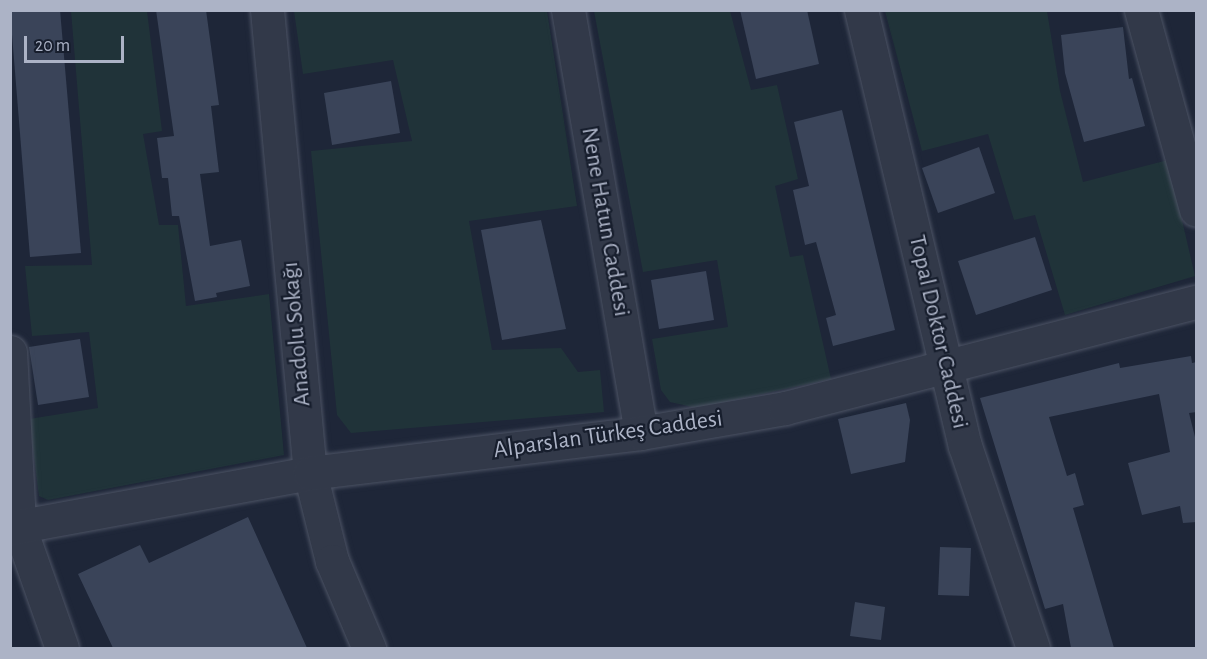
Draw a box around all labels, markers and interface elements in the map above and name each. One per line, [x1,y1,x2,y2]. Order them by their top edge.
scale bar [27,24,128,62]
text: 20 m [35,37,70,55]
street label: Nene Hatun Caddesi [574,125,636,319]
street label: Topal Doktor Caddesi [902,232,974,432]
street label: Anadolu Sokağı [276,260,318,408]
street label: Alparslan Türkeş Caddesi [492,405,724,465]

